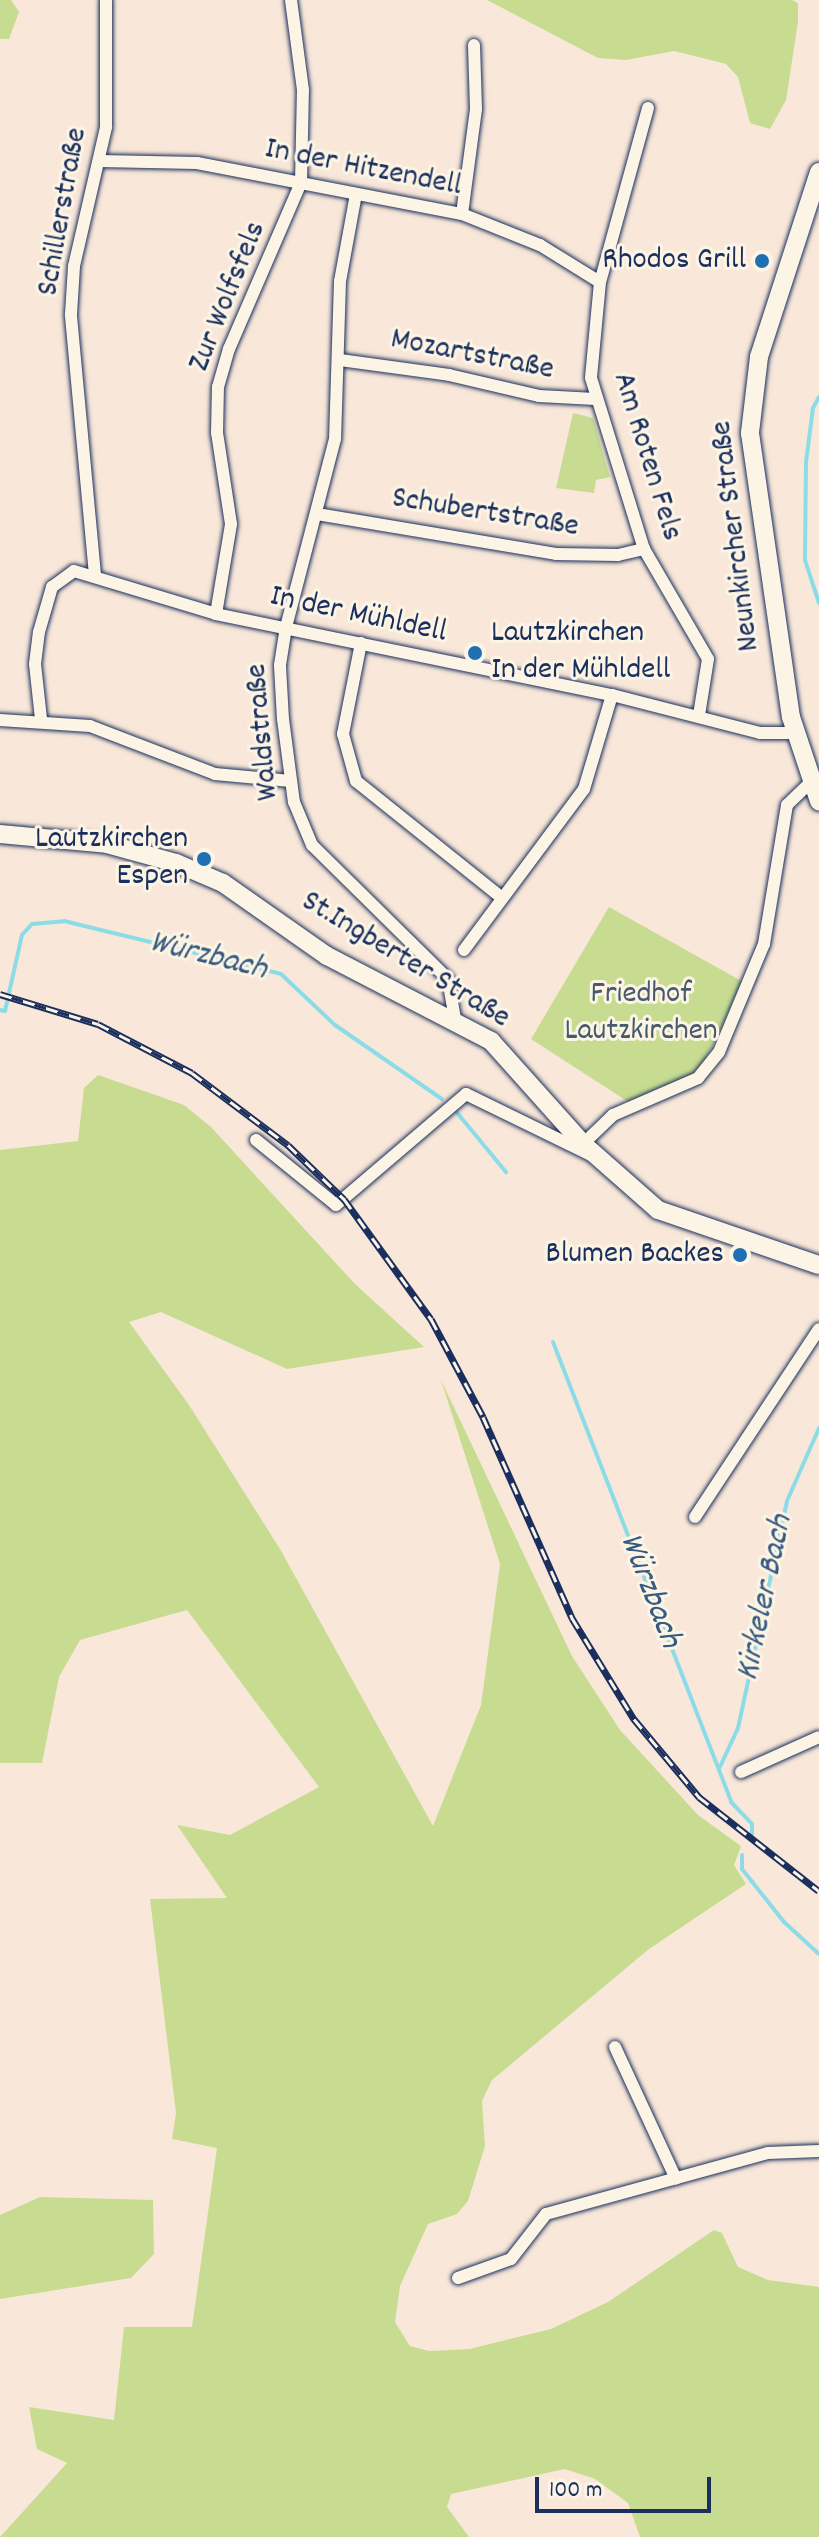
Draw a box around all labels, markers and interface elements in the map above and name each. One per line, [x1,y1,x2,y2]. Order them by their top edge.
street label: Schillerstraße [30,125,98,299]
street label: In der Hitzendell [261,131,465,207]
street label: Zur Wolfsfels [182,216,276,378]
place label: Rhodos Grill [602,242,746,280]
marker: Rhodos Grill [753,252,771,270]
street label: Mozartstraße [387,321,557,391]
street label: Am Roten Fels [602,368,690,546]
street label: Neunkircher Straße [704,418,770,654]
street label: Schubertstraße [389,480,581,548]
street label: In der Mühldell [266,579,450,653]
place label: Lautzkirchen In der Mühldell [491,616,670,691]
marker: Lautzkirchen In der Mühldell [466,644,484,662]
street label: Waldstraße [239,662,289,802]
place label: Lautzkirchen Espen [35,822,188,897]
marker: Lautzkirchen Espen [195,850,213,868]
street label: St.Ingberter Straße [294,884,516,1038]
water label: Würzbach [145,923,271,991]
park label: Friedhof Lautzkirchen [564,977,718,1052]
place label: Blumen Backes [546,1236,724,1274]
marker: Blumen Backes [731,1246,749,1264]
water label: Kirkeler Bach [729,1511,803,1685]
water label: Würzbach [609,1528,689,1654]
scale bar [539,2461,715,2511]
text: 100 m [549,2474,602,2508]

